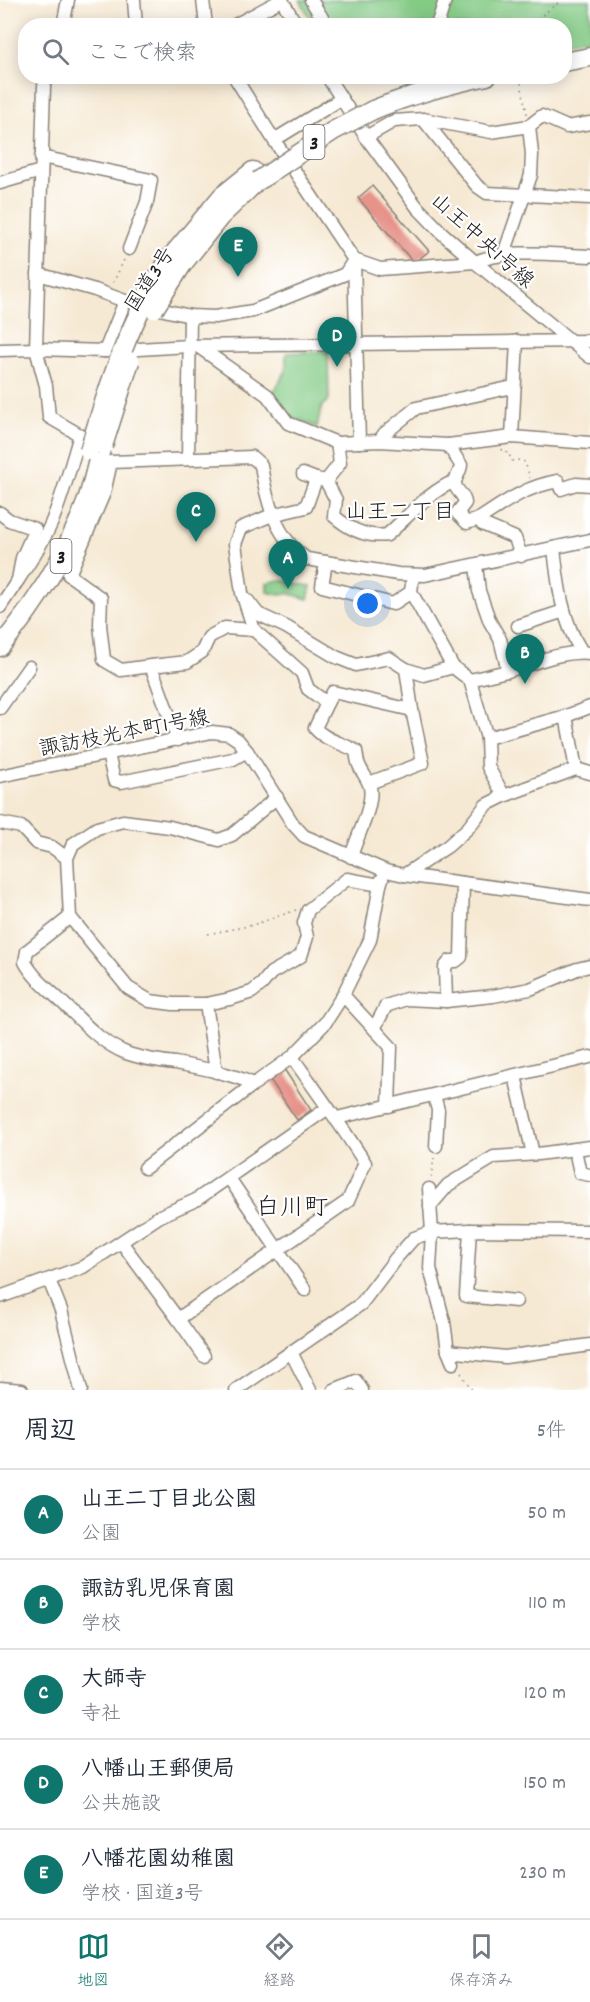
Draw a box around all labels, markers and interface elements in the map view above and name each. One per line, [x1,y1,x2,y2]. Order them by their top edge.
search box [18,18,572,84]
icon: search [39,35,72,68]
text: ここで検索 [87,39,197,70]
road number: 3 [304,125,324,159]
street label: 山王中央1号線 [422,187,540,297]
pin: E [218,228,258,277]
street label: 国道3号 [119,242,184,319]
pin: D [318,318,356,367]
pin: C [176,492,216,542]
district label: 山王二丁目 [345,498,455,529]
road number: 3 [50,539,72,573]
pin: A [268,540,308,589]
your location [353,589,382,618]
pin: B [506,634,544,684]
street label: 諏訪枝光本町1号線 [37,704,212,766]
district label: 白川町 [256,1192,328,1226]
text: 周辺 [24,1414,76,1451]
text: 5件 [537,1418,566,1446]
text: 山王二丁目北公園 [81,1485,257,1516]
text: A [38,1500,49,1528]
text: 50 m [528,1500,566,1528]
text: 公園 [81,1521,121,1549]
text: 諏訪乳児保育園 [81,1575,235,1606]
text: B [39,1590,48,1618]
text: 110 m [528,1590,566,1618]
text: 学校 [81,1611,121,1639]
text: 大師寺 [81,1665,147,1696]
text: C [39,1680,48,1708]
text: 120 m [524,1680,566,1708]
text: 寺社 [81,1701,121,1729]
text: 八幡山王郵便局 [81,1755,235,1786]
text: D [38,1770,49,1798]
text: 150 m [523,1770,566,1798]
text: 公共施設 [81,1791,161,1819]
text: 八幡花園幼稚園 [81,1845,235,1876]
text: E [39,1860,48,1888]
text: 230 m [519,1860,566,1888]
text: 学校 · 国道3号 [81,1881,204,1909]
tab: 地図 [77,1930,110,1993]
tab: 経路 [263,1930,296,1993]
tab: 保存済み [449,1930,513,1993]

